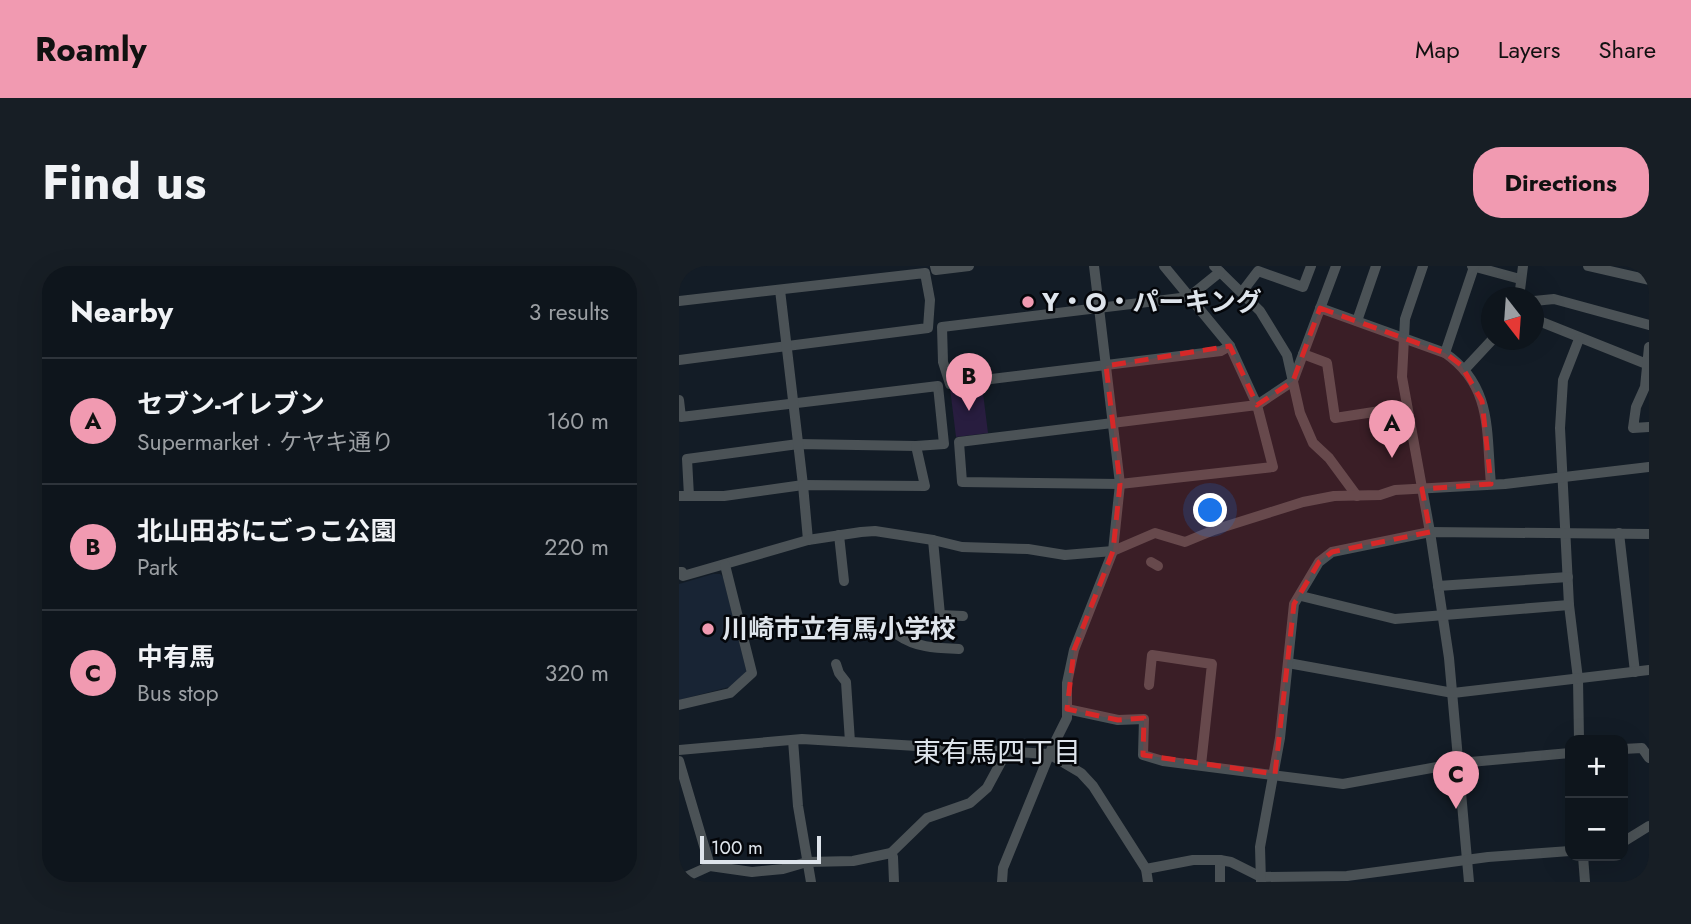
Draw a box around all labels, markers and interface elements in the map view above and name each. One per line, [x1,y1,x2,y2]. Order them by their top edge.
text: Roamly [35,26,147,73]
text: Map [1415,32,1460,67]
text: Layers [1498,32,1560,67]
text: Share [1598,32,1656,67]
text: Find us [42,147,206,217]
button: Directions [1473,147,1649,218]
place label: Y・O・パーキング [1041,283,1262,321]
north arrow [1481,287,1544,350]
text: Nearby [70,290,173,333]
marker: Y・O・パーキング [1020,294,1036,310]
text: 3 results [529,295,609,329]
pin: B [946,353,992,411]
text: セブン-イレブン [137,385,325,423]
pin: A [1369,400,1415,458]
text: A [85,404,101,438]
text: 160 m [547,404,609,438]
text: Supermarket · ケヤキ通り [137,425,394,459]
your location [1193,493,1227,527]
text: 北山田おにごっこ公園 [137,512,396,550]
text: B [85,530,101,564]
text: 220 m [544,530,609,564]
text: Park [137,550,178,584]
place label: 川崎市立有馬小学校 [722,610,956,648]
marker: 川崎市立有馬小学校 [700,621,716,637]
text: 中有馬 [137,638,215,676]
text: C [85,656,101,690]
text: 320 m [545,656,609,690]
text: Bus stop [137,676,219,710]
district label: 東有馬四丁目 [913,732,1081,773]
map controls [1565,735,1628,861]
button: + [1565,735,1628,798]
pin: C [1433,751,1479,809]
button: − [1565,798,1628,861]
scale bar [700,833,821,865]
text: 100 m [711,834,763,861]

